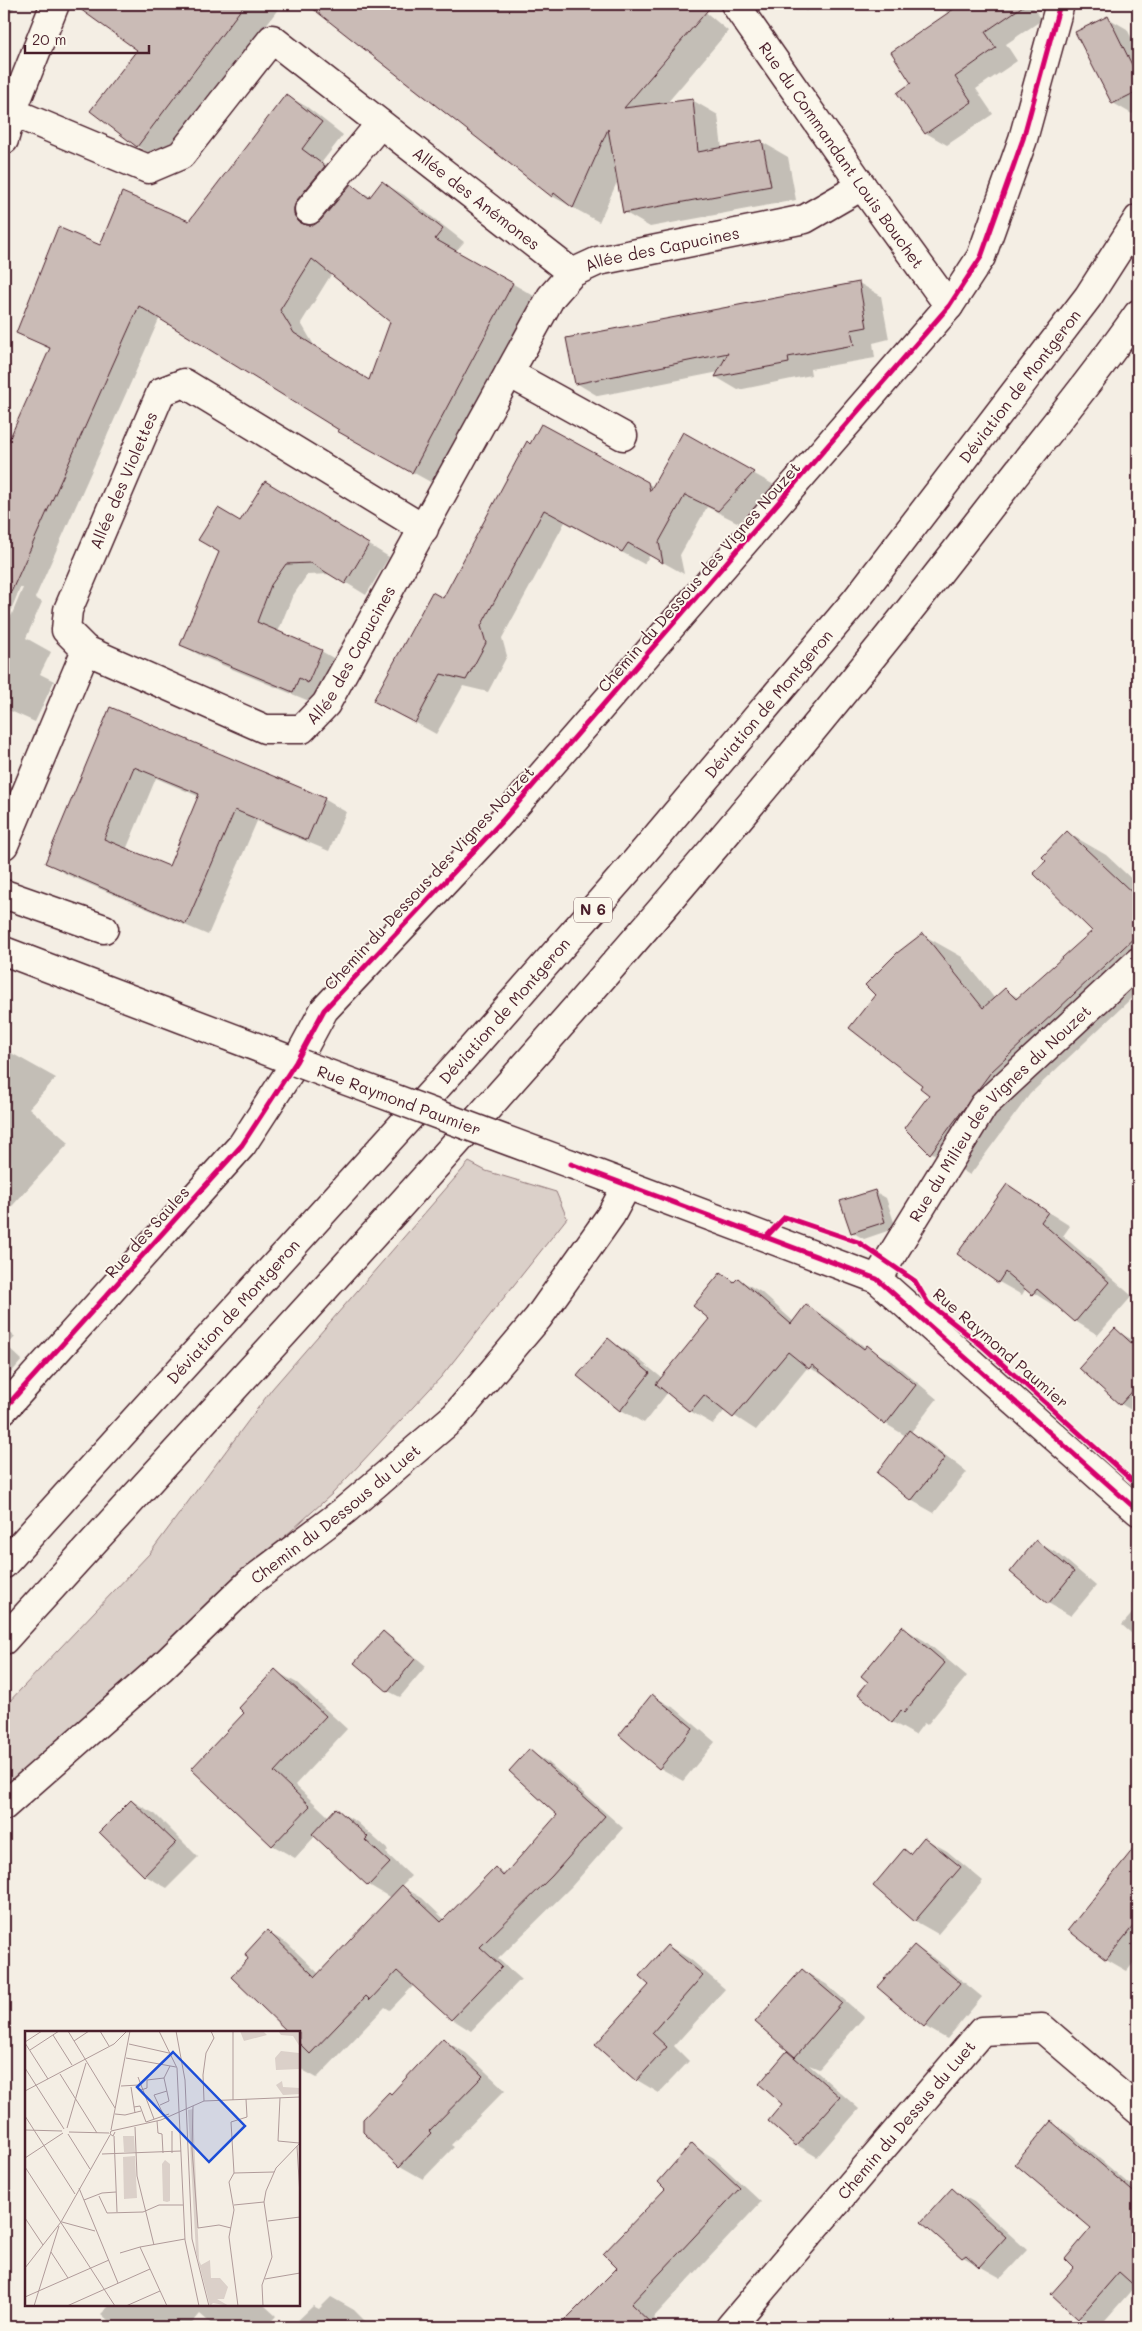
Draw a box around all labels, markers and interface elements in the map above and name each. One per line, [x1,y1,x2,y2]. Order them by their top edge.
scale bar [25,22,149,54]
text: 20 m [32,29,66,49]
street label: Rue du Commandant Louis Bouchet [755,38,929,272]
street label: Allée des Anémones [409,142,545,254]
street label: Allée des Capucines [581,222,741,276]
street label: Déviation de Montgeron [954,305,1085,467]
street label: Allée des Violettes [84,408,161,552]
street label: Chemin du Dessous des Vignes Nouzet [593,457,804,696]
street label: Allée des Capucines [301,582,399,728]
street label: Déviation de Montgeron [699,625,837,782]
street label: Chemin du Dessous des Vignes Nouzet [319,761,538,994]
road number: N 6 [574,898,612,922]
street label: Déviation de Montgeron [434,933,574,1088]
street label: Rue du Milieu des Vignes du Nouzet [904,1000,1095,1225]
street label: Rue Raymond Paumier [314,1060,484,1140]
street label: Rue des Saules [100,1181,193,1282]
street label: Déviation de Montgeron [162,1234,304,1388]
street label: Rue Raymond Paumier [929,1283,1074,1412]
street label: Chemin du Dessous du Luet [246,1439,424,1588]
inset map [25,2031,300,2306]
street label: Chemin du Dessus du Luet [832,2036,980,2203]

